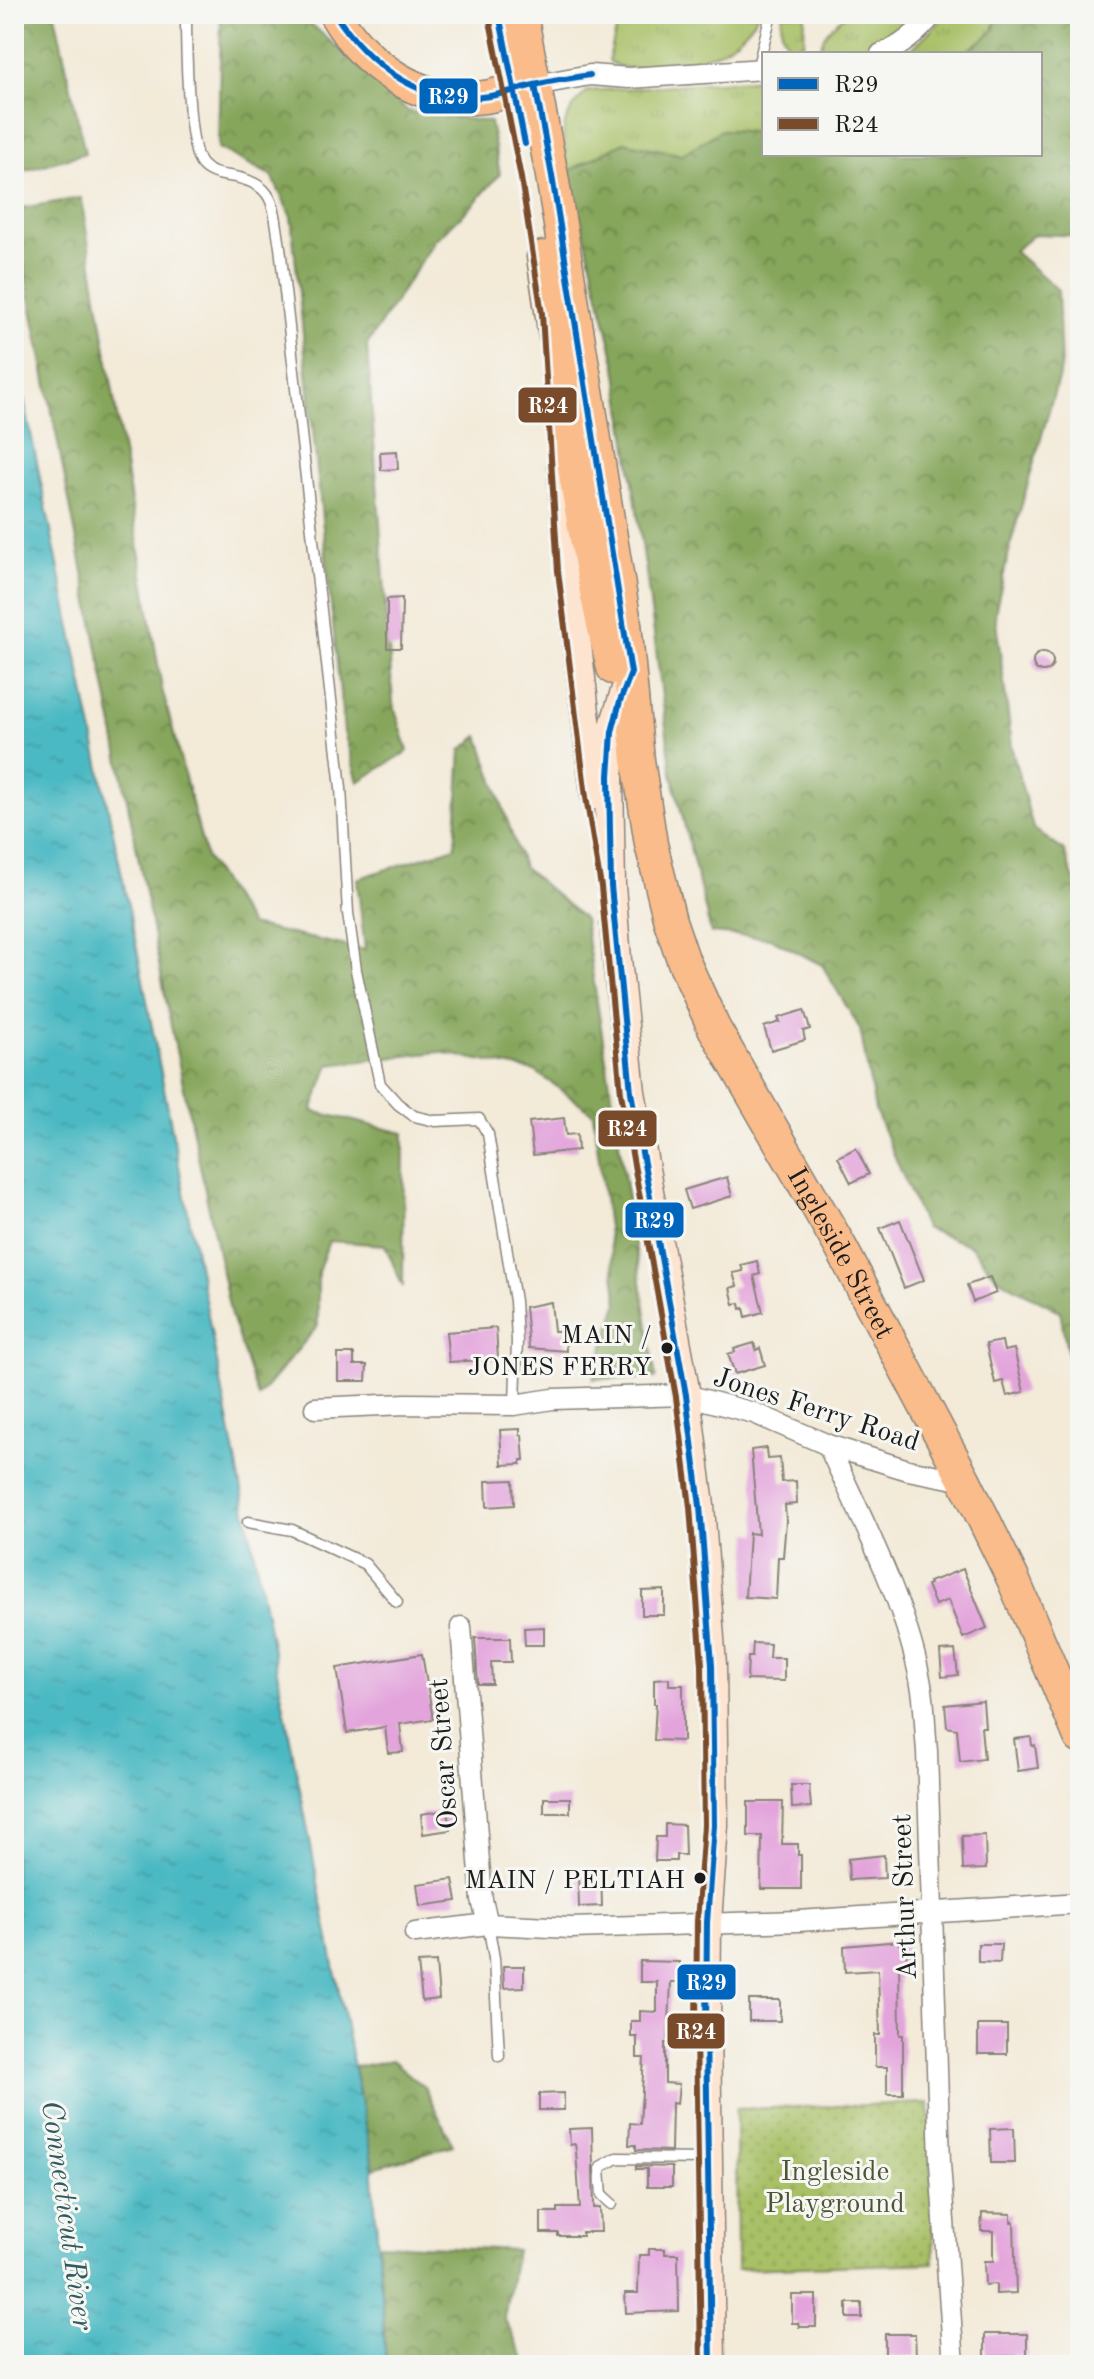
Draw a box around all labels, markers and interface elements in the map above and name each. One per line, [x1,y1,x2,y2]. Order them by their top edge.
legend [762,52,1042,156]
text: R29 [834,74,879,98]
line badge: R29 [418,77,479,115]
text: R29 [427,87,469,109]
text: R24 [834,114,879,138]
line badge: R24 [517,386,578,424]
text: R24 [527,396,569,418]
line badge: R24 [597,1109,658,1148]
text: R24 [606,1119,648,1141]
street label: Ingleside Street [781,1163,898,1344]
line badge: R29 [624,1201,685,1239]
text: R29 [633,1211,675,1233]
place label: MAIN / JONES FERRY [468,1323,652,1381]
marker: MAIN / JONES FERRY [659,1340,675,1356]
street label: Jones Ferry Road [710,1364,923,1457]
street label: Oscar Street [426,1677,464,1830]
street label: Arthur Street [889,1813,923,1981]
place label: MAIN / PELTIAH [465,1868,685,1894]
marker: MAIN / PELTIAH [692,1870,708,1886]
line badge: R29 [676,1963,737,2001]
text: R29 [685,1973,727,1995]
line badge: R24 [666,2012,726,2050]
text: R24 [675,2022,717,2044]
water label: Connecticut River [35,2098,97,2333]
park label: Ingleside Playground [765,2159,905,2219]

